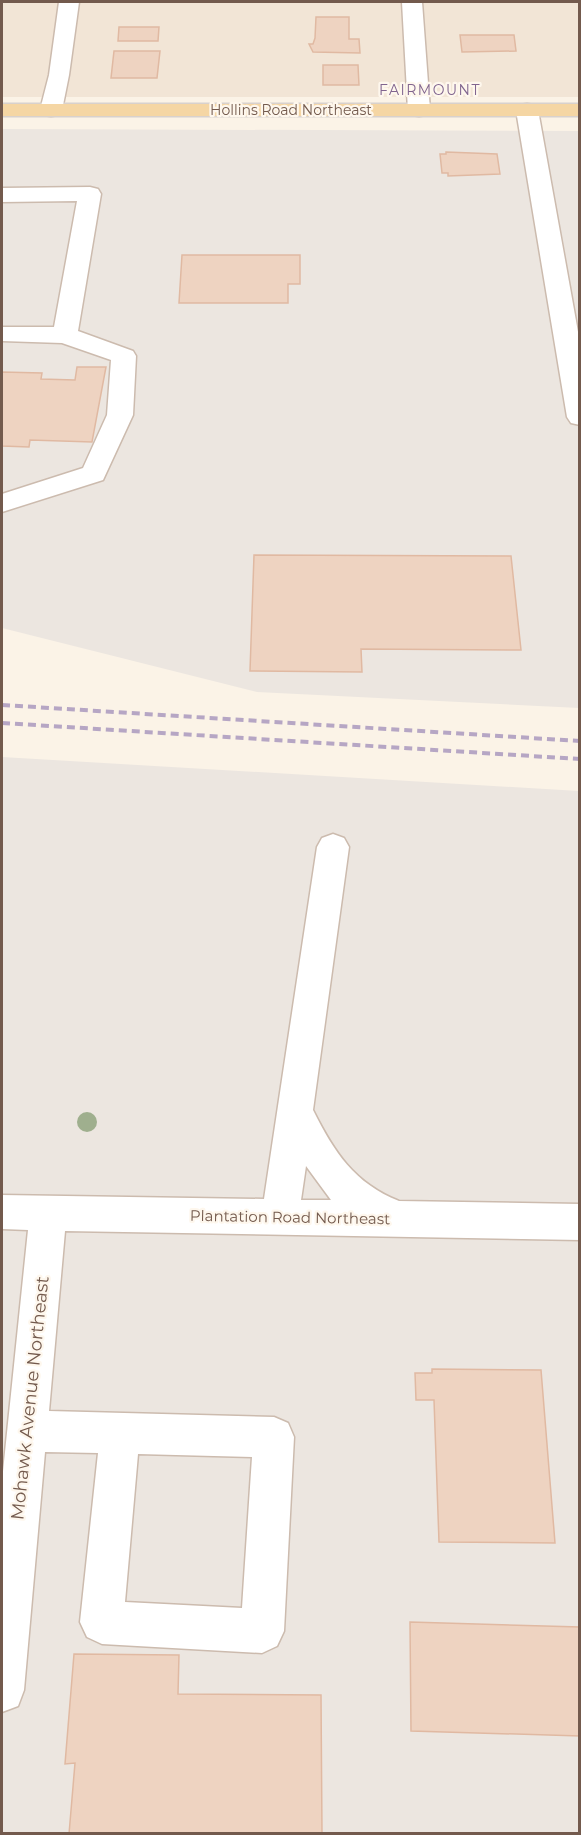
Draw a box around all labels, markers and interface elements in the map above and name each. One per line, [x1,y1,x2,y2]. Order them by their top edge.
district label: FAIRMOUNT [379,81,481,99]
street label: Hollins Road Northeast [210,101,372,119]
street label: Plantation Road Northeast [190,1206,390,1228]
street label: Mohawk Avenue Northeast [6,1275,54,1521]

